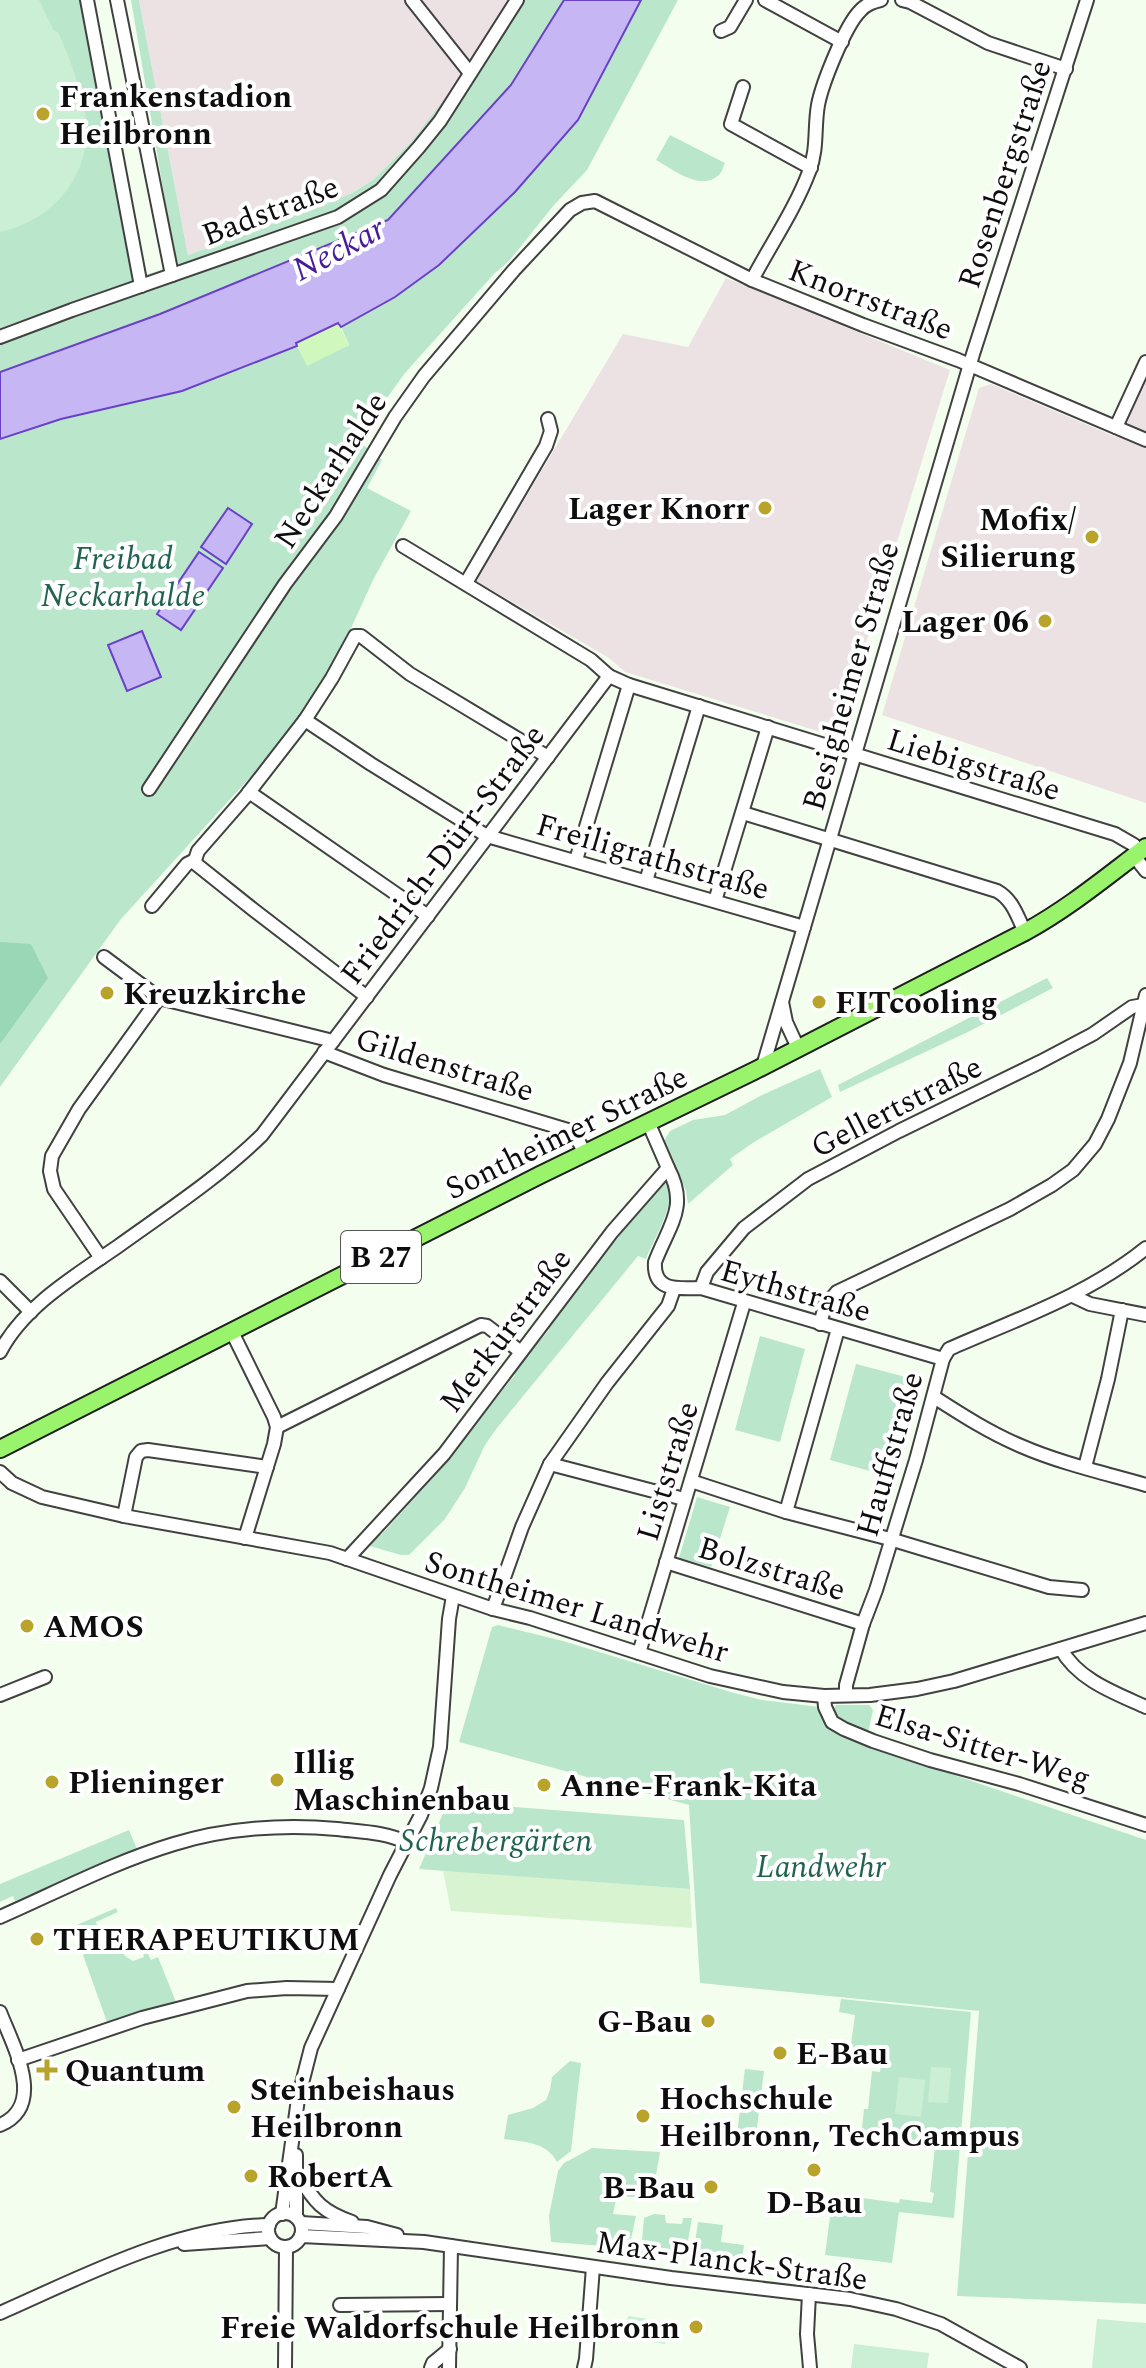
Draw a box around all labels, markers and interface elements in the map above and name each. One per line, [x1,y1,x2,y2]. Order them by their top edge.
street label: Rosenbergstraße [945,54,1066,295]
place label: Frankenstadion Heilbronn [59,73,293,159]
marker: Frankenstadion Heilbronn [34,105,52,123]
street label: Badstraße [195,163,346,260]
water label: Neckar [283,203,395,296]
street label: Knorrstraße [781,247,960,354]
street label: Neckarhalde [262,382,401,559]
place label: Lager Knorr [568,485,749,534]
place label: Mofix/ Silierung [941,496,1076,582]
marker: Lager Knorr [756,499,774,517]
marker: Mofix/ Silierung [1083,528,1101,546]
park label: Freibad Neckarhalde [41,535,205,621]
street label: Besigheimer Straße [790,536,913,817]
place label: Lager 06 [901,598,1029,647]
marker: Lager 06 [1036,612,1054,630]
street label: Friedrich-Dürr-Straße [329,714,558,996]
street label: Liebigstraße [881,716,1067,815]
street label: Freiligrathstraße [530,801,775,914]
place label: Kreuzkirche [123,970,306,1019]
place label: FITcooling [835,979,998,1028]
marker: Kreuzkirche [98,984,116,1002]
marker: FITcooling [810,993,828,1011]
street label: Gildenstraße [349,1015,540,1116]
street label: Gellertstraße [802,1043,991,1172]
street label: Sontheimer Straße [437,1053,697,1213]
road number: B 27 [341,1231,421,1283]
street label: Merkurstraße [428,1238,585,1424]
street label: Eythstraße [714,1247,877,1336]
street label: Hauffstraße [843,1366,937,1543]
street label: Liststraße [624,1396,713,1547]
street label: Bolzstraße [692,1524,851,1615]
street label: Sontheimer Landwehr [418,1538,735,1677]
place label: AMOS [43,1603,144,1652]
marker: AMOS [18,1617,36,1635]
street label: Elsa-Sitter-Weg [868,1691,1097,1804]
place label: Illig Maschinenbau [293,1739,510,1825]
place label: Plieninger [68,1759,224,1808]
place label: Anne-Frank-Kita [560,1762,817,1811]
marker: Illig Maschinenbau [268,1771,286,1789]
marker: Plieninger [43,1773,61,1791]
marker: Anne-Frank-Kita [535,1776,553,1794]
park label: Schrebergärten [399,1817,593,1866]
park label: Landwehr [756,1843,887,1892]
place label: THERAPEUTIKUM [53,1916,360,1965]
marker: THERAPEUTIKUM [28,1930,46,1948]
place label: G-Bau [597,1998,692,2047]
marker: G-Bau [699,2012,717,2030]
place label: E-Bau [796,2030,888,2079]
marker: E-Bau [771,2044,789,2062]
place label: Quantum [65,2047,206,2096]
marker: Quantum [36,2059,58,2081]
place label: Steinbeishaus Heilbronn [250,2066,455,2152]
place label: Hochschule Heilbronn, TechCampus [659,2075,1020,2161]
marker: Steinbeishaus Heilbronn [225,2098,243,2116]
marker: Hochschule Heilbronn, TechCampus [634,2107,652,2125]
place label: RobertA [267,2153,393,2202]
marker: D-Bau [805,2161,823,2179]
place label: B-Bau [602,2164,695,2213]
marker: RobertA [242,2167,260,2185]
marker: B-Bau [702,2178,720,2196]
place label: D-Bau [766,2179,862,2228]
street label: Max-Planck-Straße [593,2218,871,2305]
place label: Freie Waldorfschule Heilbronn [220,2304,680,2353]
marker: Freie Waldorfschule Heilbronn [687,2318,705,2336]

